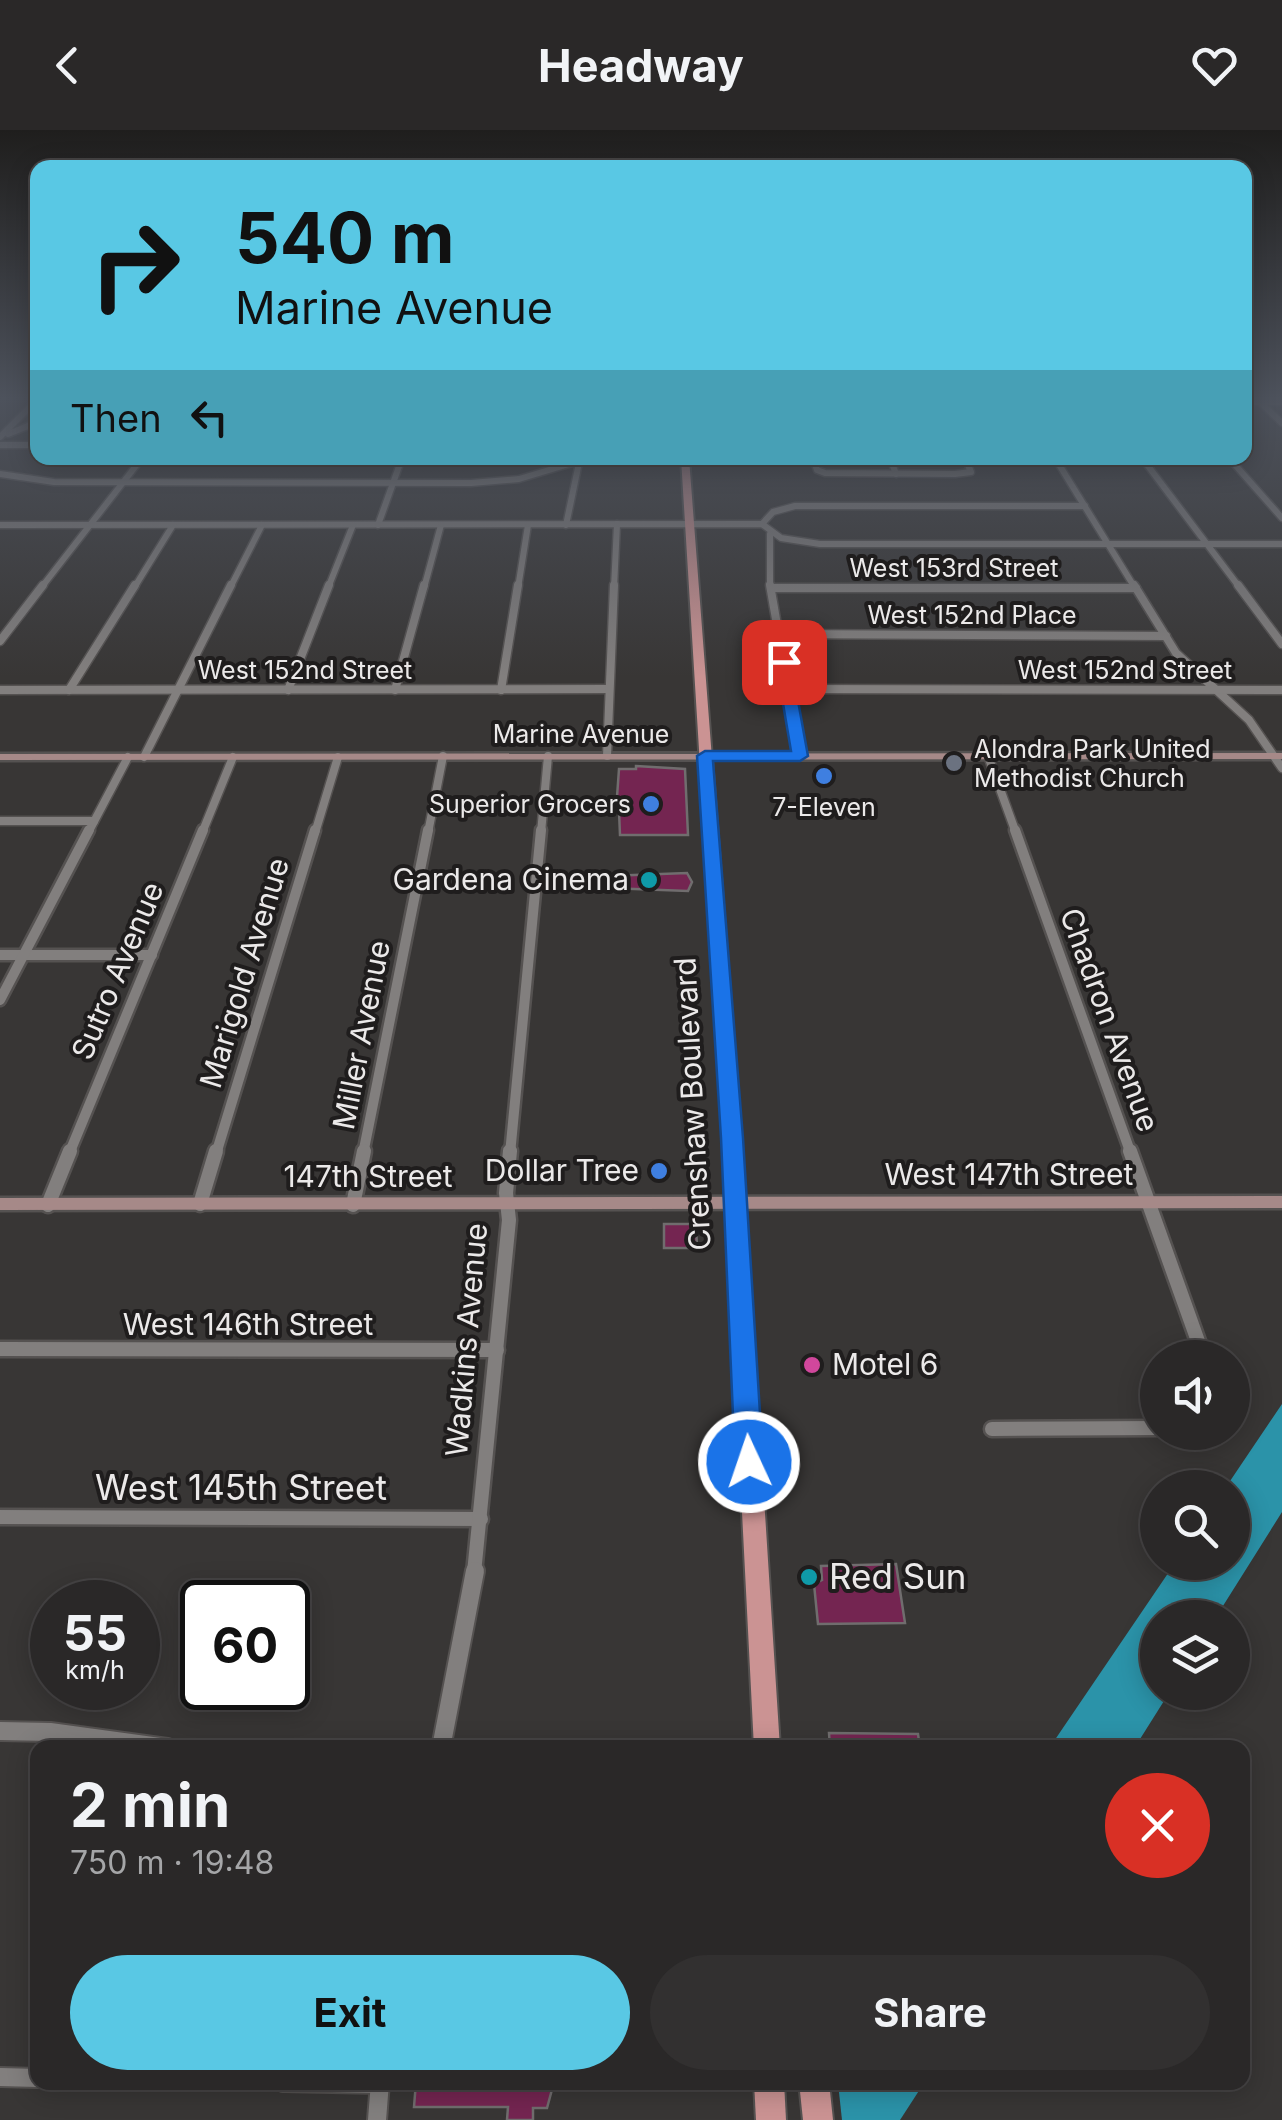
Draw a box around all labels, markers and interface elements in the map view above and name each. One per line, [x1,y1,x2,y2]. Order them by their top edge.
icon: back [40,38,95,93]
text: Headway [538,38,744,93]
icon: heart [1187,38,1242,93]
text: 540 m [235,195,455,280]
icon: right [70,200,200,330]
text: Marine Avenue [235,280,553,335]
icon: left [182,390,237,445]
text: Then [70,395,162,441]
street label: West 153rd Street [849,553,1059,583]
street label: West 152nd Place [868,600,1076,630]
pin [742,620,827,705]
icon: arrive [757,635,812,690]
street label: West 152nd Street [198,655,412,685]
street label: West 152nd Street [1018,655,1232,685]
street label: Marine Avenue [493,719,669,749]
place label: Alondra Park United Methodist Church [974,734,1211,793]
marker: Alondra Park United Methodist Church [943,752,965,774]
marker: 7-Eleven [813,765,835,787]
place label: Superior Grocers [429,789,631,819]
place label: 7-Eleven [772,792,876,822]
marker: Superior Grocers [640,793,662,815]
street label: Marigold Avenue [192,853,296,1092]
place label: Gardena Cinema [393,861,629,897]
marker: Gardena Cinema [638,869,660,891]
street label: Sutro Avenue [64,876,171,1065]
street label: Chadron Avenue [1053,903,1167,1136]
street label: Miller Avenue [325,937,397,1132]
street label: Crenshaw Boulevard [666,957,718,1252]
place label: Dollar Tree [485,1152,639,1188]
street label: West 147th Street [885,1156,1134,1192]
street label: 147th Street [283,1158,453,1194]
marker: Dollar Tree [648,1160,670,1182]
street label: Wadkins Avenue [438,1222,494,1458]
street label: West 146th Street [123,1306,373,1342]
map controls [1140,1340,1250,1710]
button: sound [1140,1340,1250,1450]
place label: Motel 6 [832,1346,938,1382]
marker: Motel 6 [801,1354,823,1376]
position arrow [697,1410,801,1514]
street label: West 145th Street [95,1466,387,1508]
button: search [1140,1470,1250,1580]
place label: Red Sun [829,1555,967,1597]
marker: Red Sun [798,1566,820,1588]
speed limit sign: 60 [180,1580,310,1710]
button: layers [1140,1600,1250,1710]
text: 55 [63,1603,127,1663]
text: km/h [65,1655,125,1685]
text: 2 min [70,1769,230,1841]
button: close [1105,1773,1210,1878]
text: 750 m · 19:48 [70,1843,274,1882]
button: Exit [70,1955,630,2070]
button: Share [650,1955,1210,2070]

